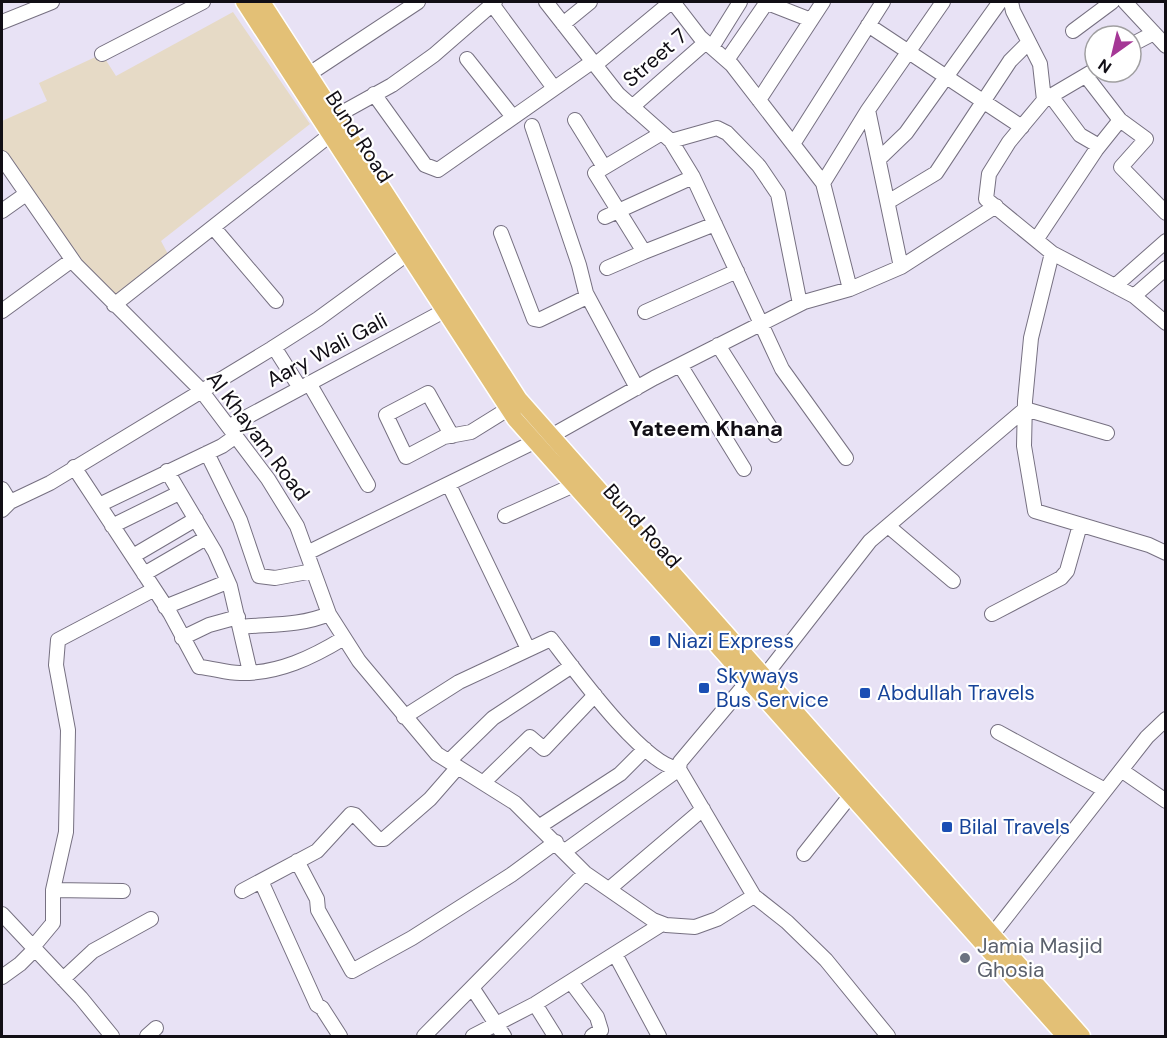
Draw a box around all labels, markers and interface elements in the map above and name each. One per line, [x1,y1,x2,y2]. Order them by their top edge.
street label: Street 7 [617,22,693,94]
north arrow [1083,24,1143,84]
text: N [1094,54,1116,78]
street label: Bund Road [319,86,399,188]
street label: Aary Wali Gali [262,306,392,394]
street label: Al Khayam Road [200,366,316,506]
district label: Yateem Khana [629,414,783,443]
street label: Bund Road [597,478,687,574]
place label: Niazi Express [667,627,794,655]
marker: Niazi Express [648,634,662,648]
place label: Skyways Bus Service [716,662,829,714]
place label: Abdullah Travels [877,679,1035,707]
marker: Skyways Bus Service [697,681,711,695]
marker: Abdullah Travels [858,686,872,700]
place label: Bilal Travels [959,813,1070,841]
marker: Bilal Travels [940,820,954,834]
place label: Jamia Masjid Ghosia [977,932,1103,984]
marker: Jamia Masjid Ghosia [958,951,972,965]

